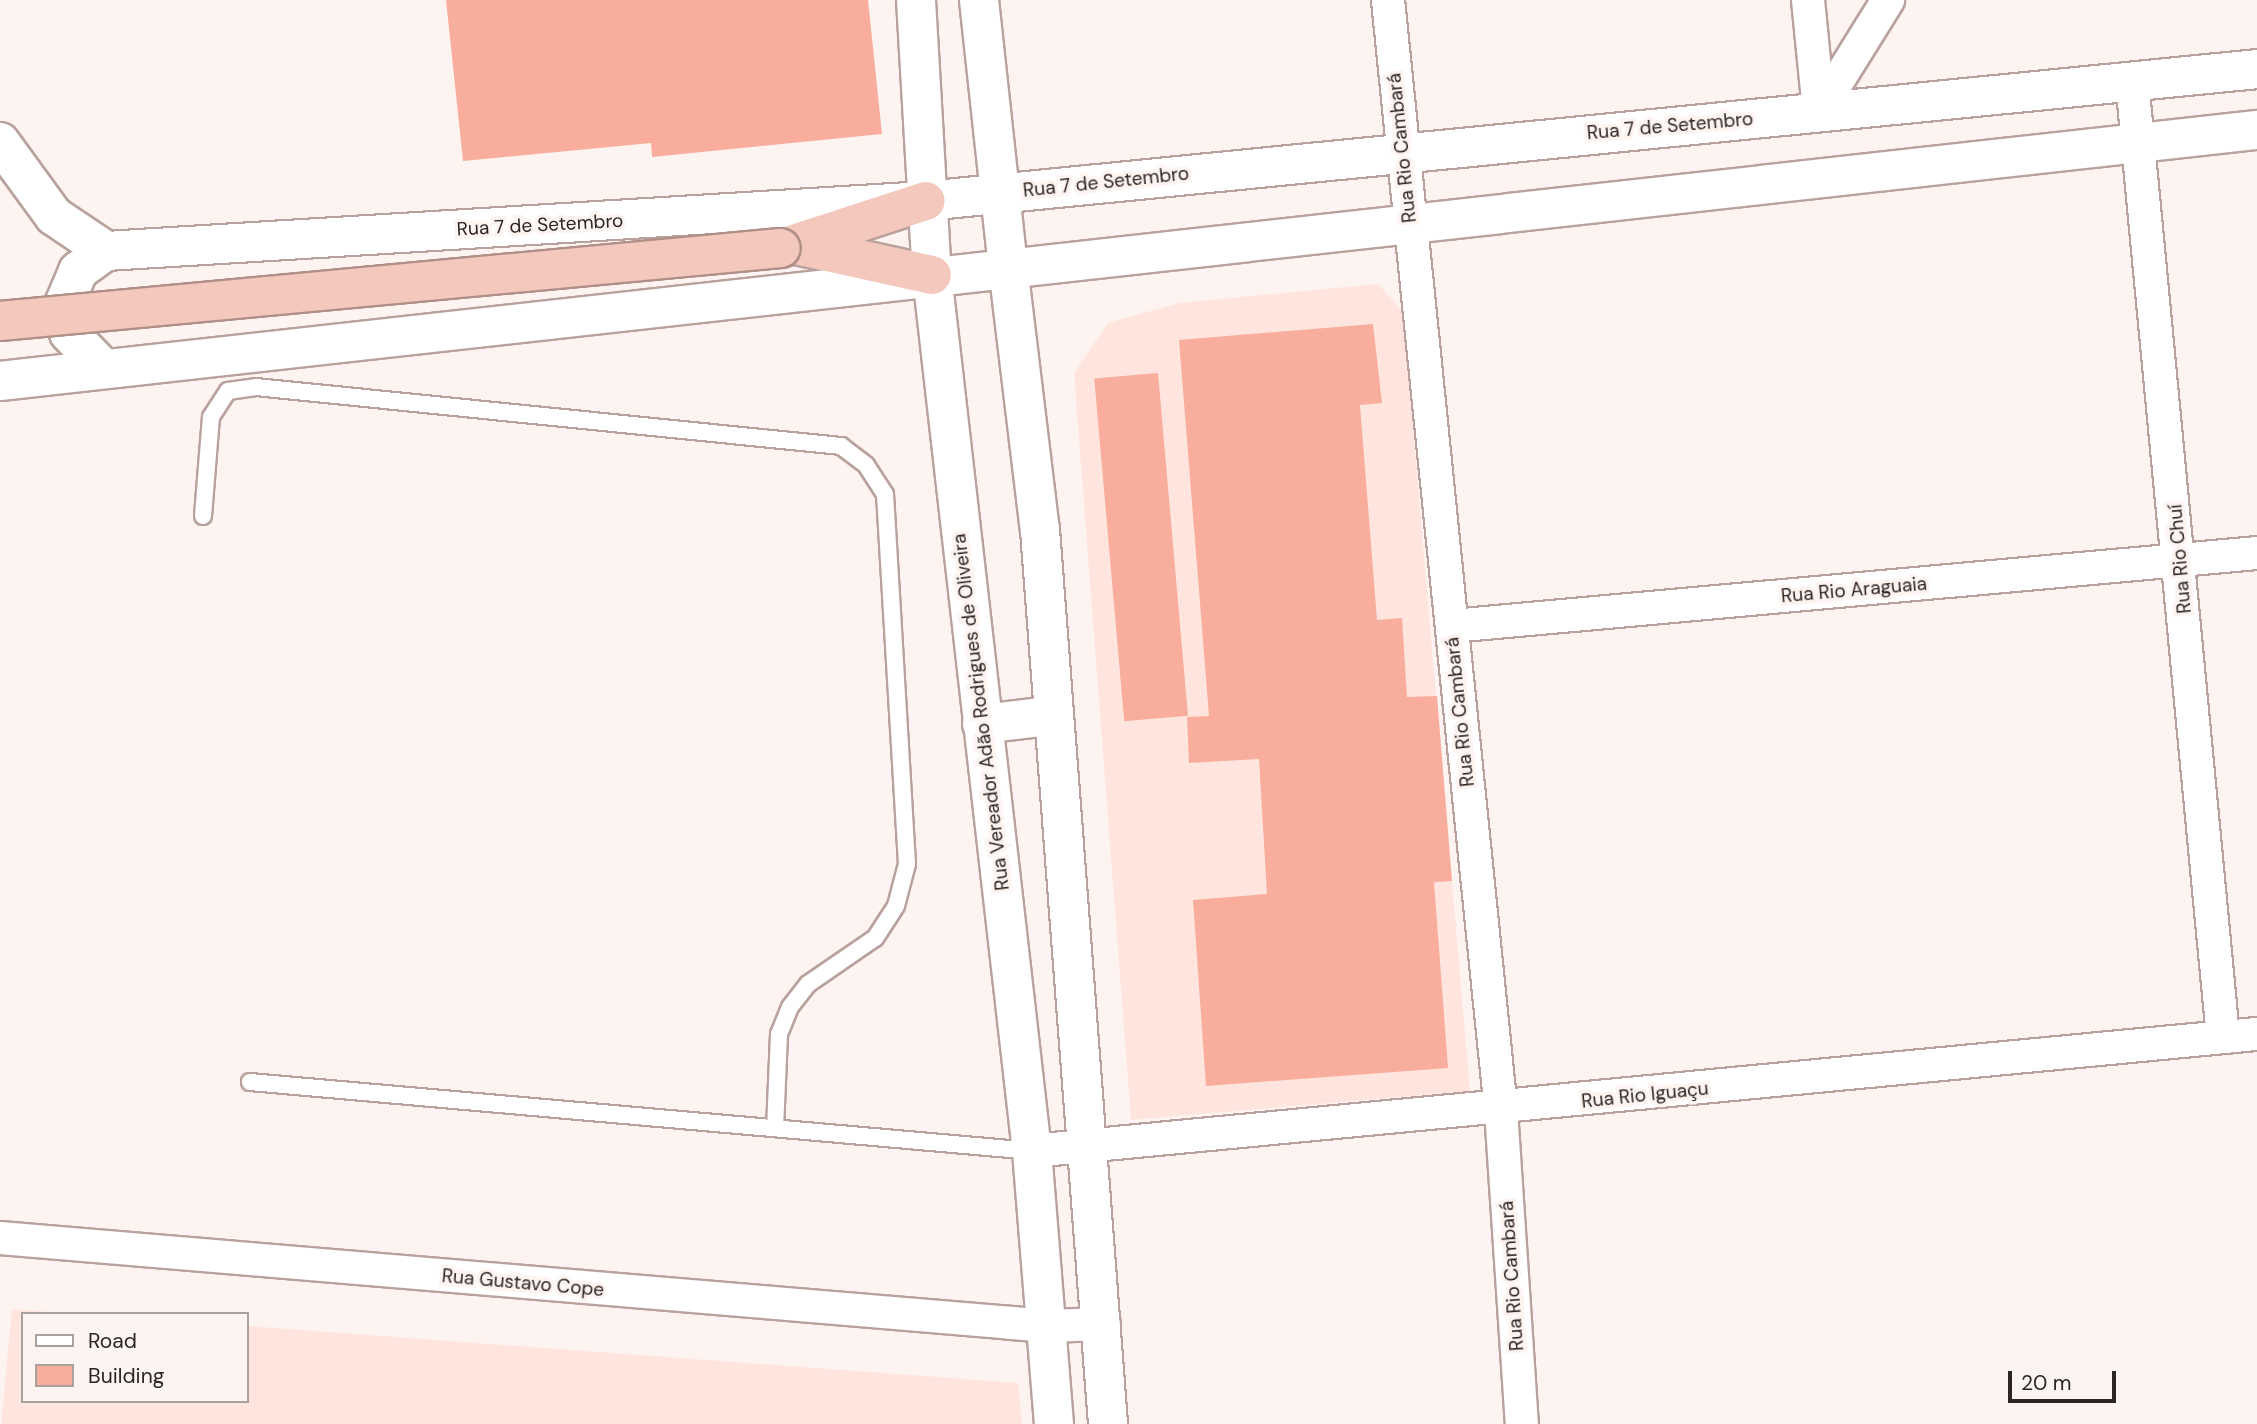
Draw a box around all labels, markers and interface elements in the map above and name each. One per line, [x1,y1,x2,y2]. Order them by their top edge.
street label: Rua Rio Cambará [1383,72,1421,224]
street label: Rua 7 de Setembro [1586,107,1754,145]
street label: Rua 7 de Setembro [1022,162,1190,202]
street label: Rua 7 de Setembro [456,209,624,241]
street label: Rua Rio Chuí [2164,504,2196,614]
street label: Rua Vereador Adão Rodrigues de Oliveira [948,532,1014,892]
street label: Rua Rio Araguaia [1780,572,1928,608]
street label: Rua Rio Cambará [1441,636,1479,788]
street label: Rua Rio Iguaçu [1580,1077,1710,1113]
street label: Rua Rio Cambará [1495,1200,1529,1352]
street label: Rua Gustavo Cope [441,1265,605,1301]
legend [21,1312,248,1403]
text: Road [88,1327,137,1355]
scale bar [2012,1358,2120,1402]
text: Building [88,1362,164,1390]
text: 20 m [2021,1369,2072,1397]

